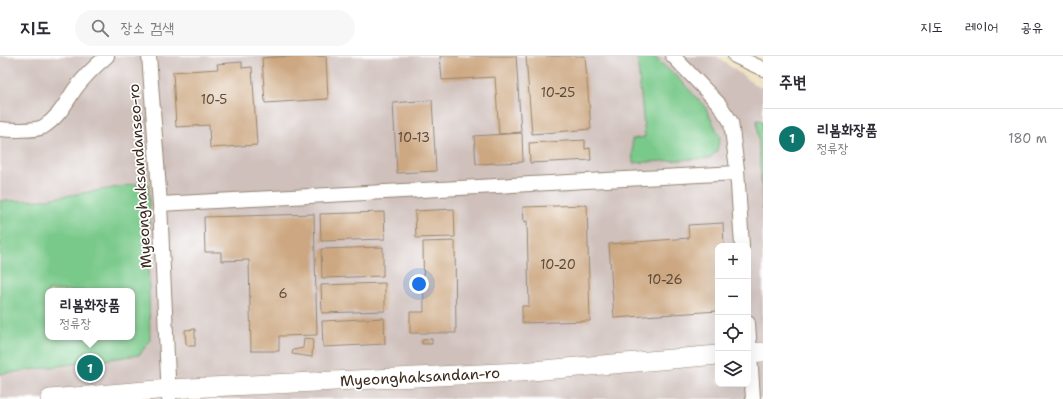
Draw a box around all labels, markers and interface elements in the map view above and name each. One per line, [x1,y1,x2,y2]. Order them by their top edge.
search box [75,10,355,46]
text: 지도 [20,15,51,40]
icon: search [89,17,111,39]
text: 장소 검색 [121,18,174,38]
text: 지도 [920,18,943,36]
text: 레이어 [965,18,998,36]
text: 공유 [1020,18,1043,36]
text: 주변 [779,71,806,93]
street label: Myeonghaksandanseo-ro [124,83,156,269]
house number: 10-25 [541,84,575,101]
house number: 10-5 [201,91,227,108]
text: 리봄화장품 [817,120,877,140]
house number: 10-13 [398,129,430,146]
text: 1 [789,130,795,147]
text: 180 m [1008,130,1047,147]
text: 정류장 [817,140,848,157]
map controls [715,243,751,387]
button: + [715,243,751,279]
house number: 10-20 [540,256,576,273]
house number: 10-26 [647,271,683,288]
your location [409,274,429,294]
button: − [715,279,751,315]
house number: 6 [278,285,288,302]
popup [45,288,135,340]
text: 리봄화장품 [60,295,120,315]
text: 정류장 [60,315,91,332]
button: locate [715,315,751,351]
button: layers [715,351,751,387]
pin: 1 [77,353,103,383]
street label: Myeonghaksandan-ro [340,363,500,391]

